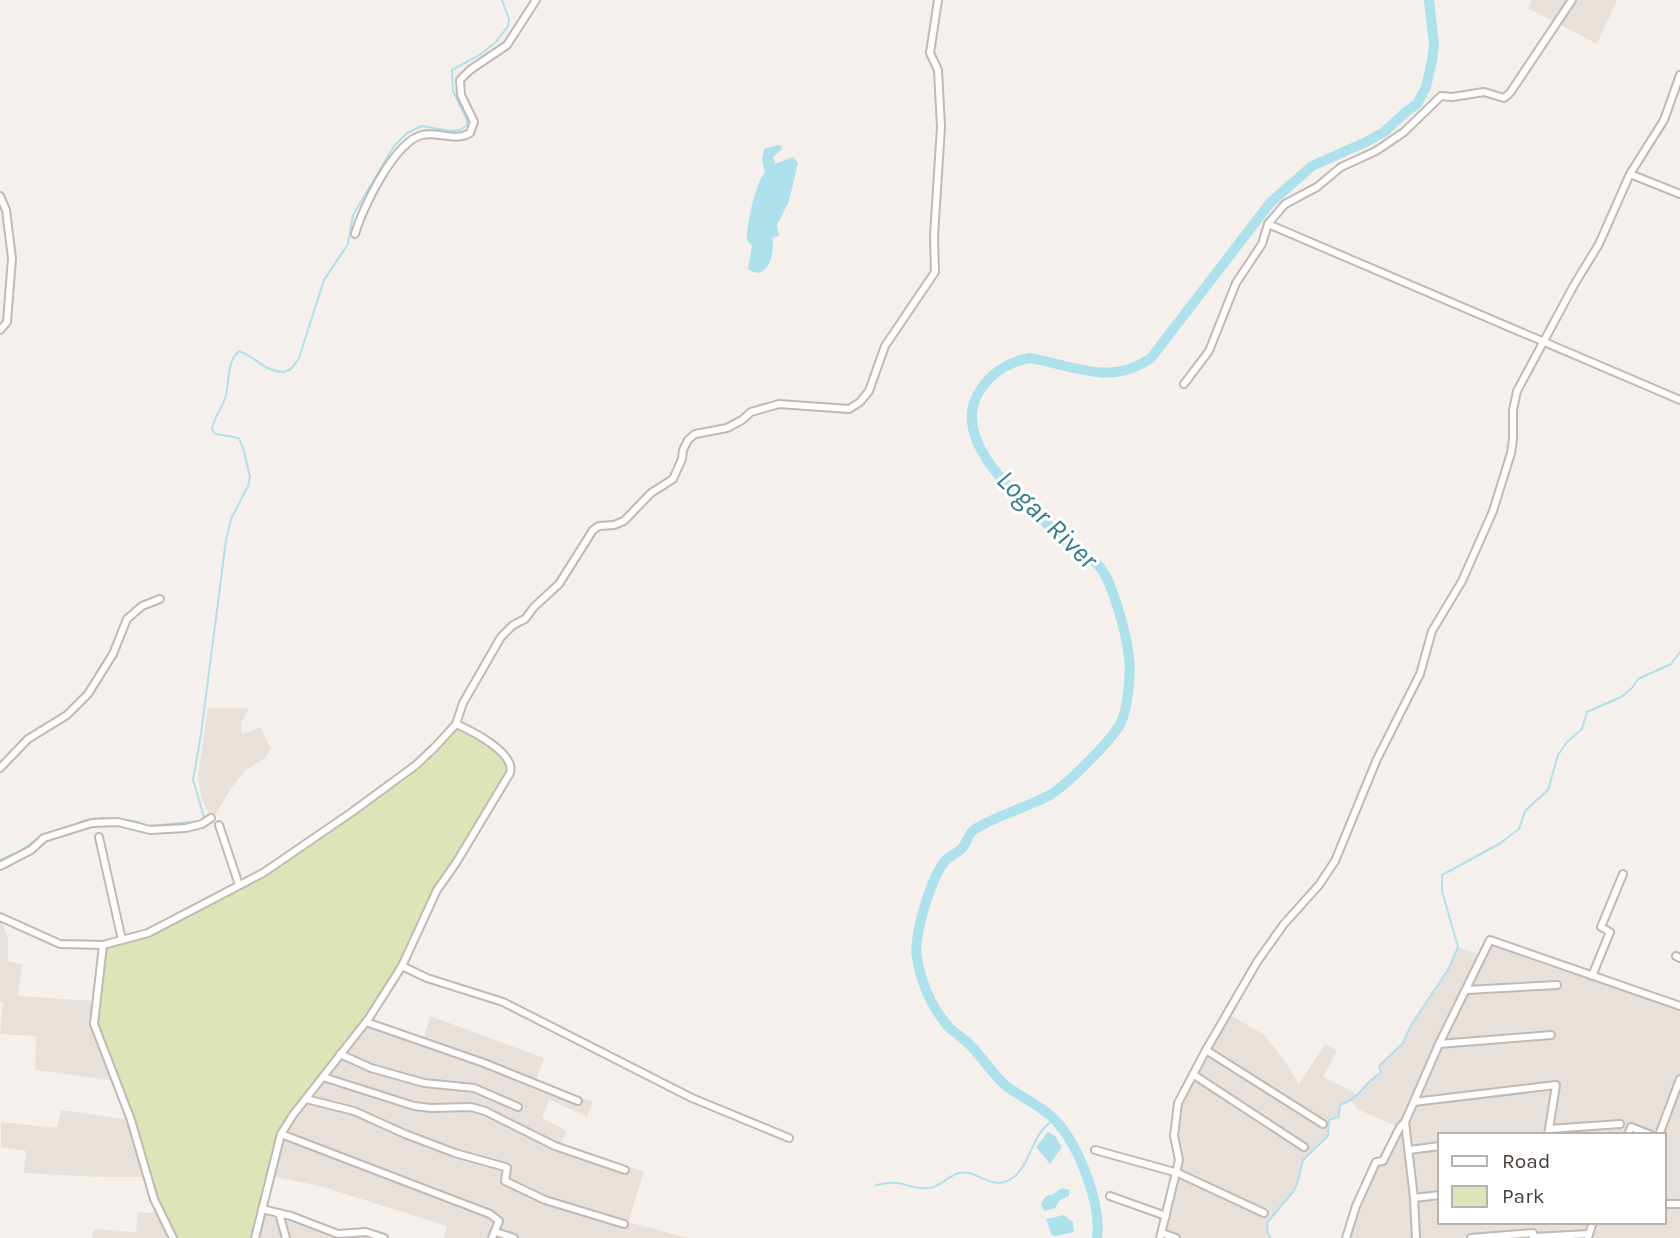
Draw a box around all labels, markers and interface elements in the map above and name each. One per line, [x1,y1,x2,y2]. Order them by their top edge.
water label: Logar River [990,463,1106,577]
legend [1438,1133,1666,1224]
text: Road [1502,1149,1550,1173]
text: Park [1502,1184,1545,1208]

